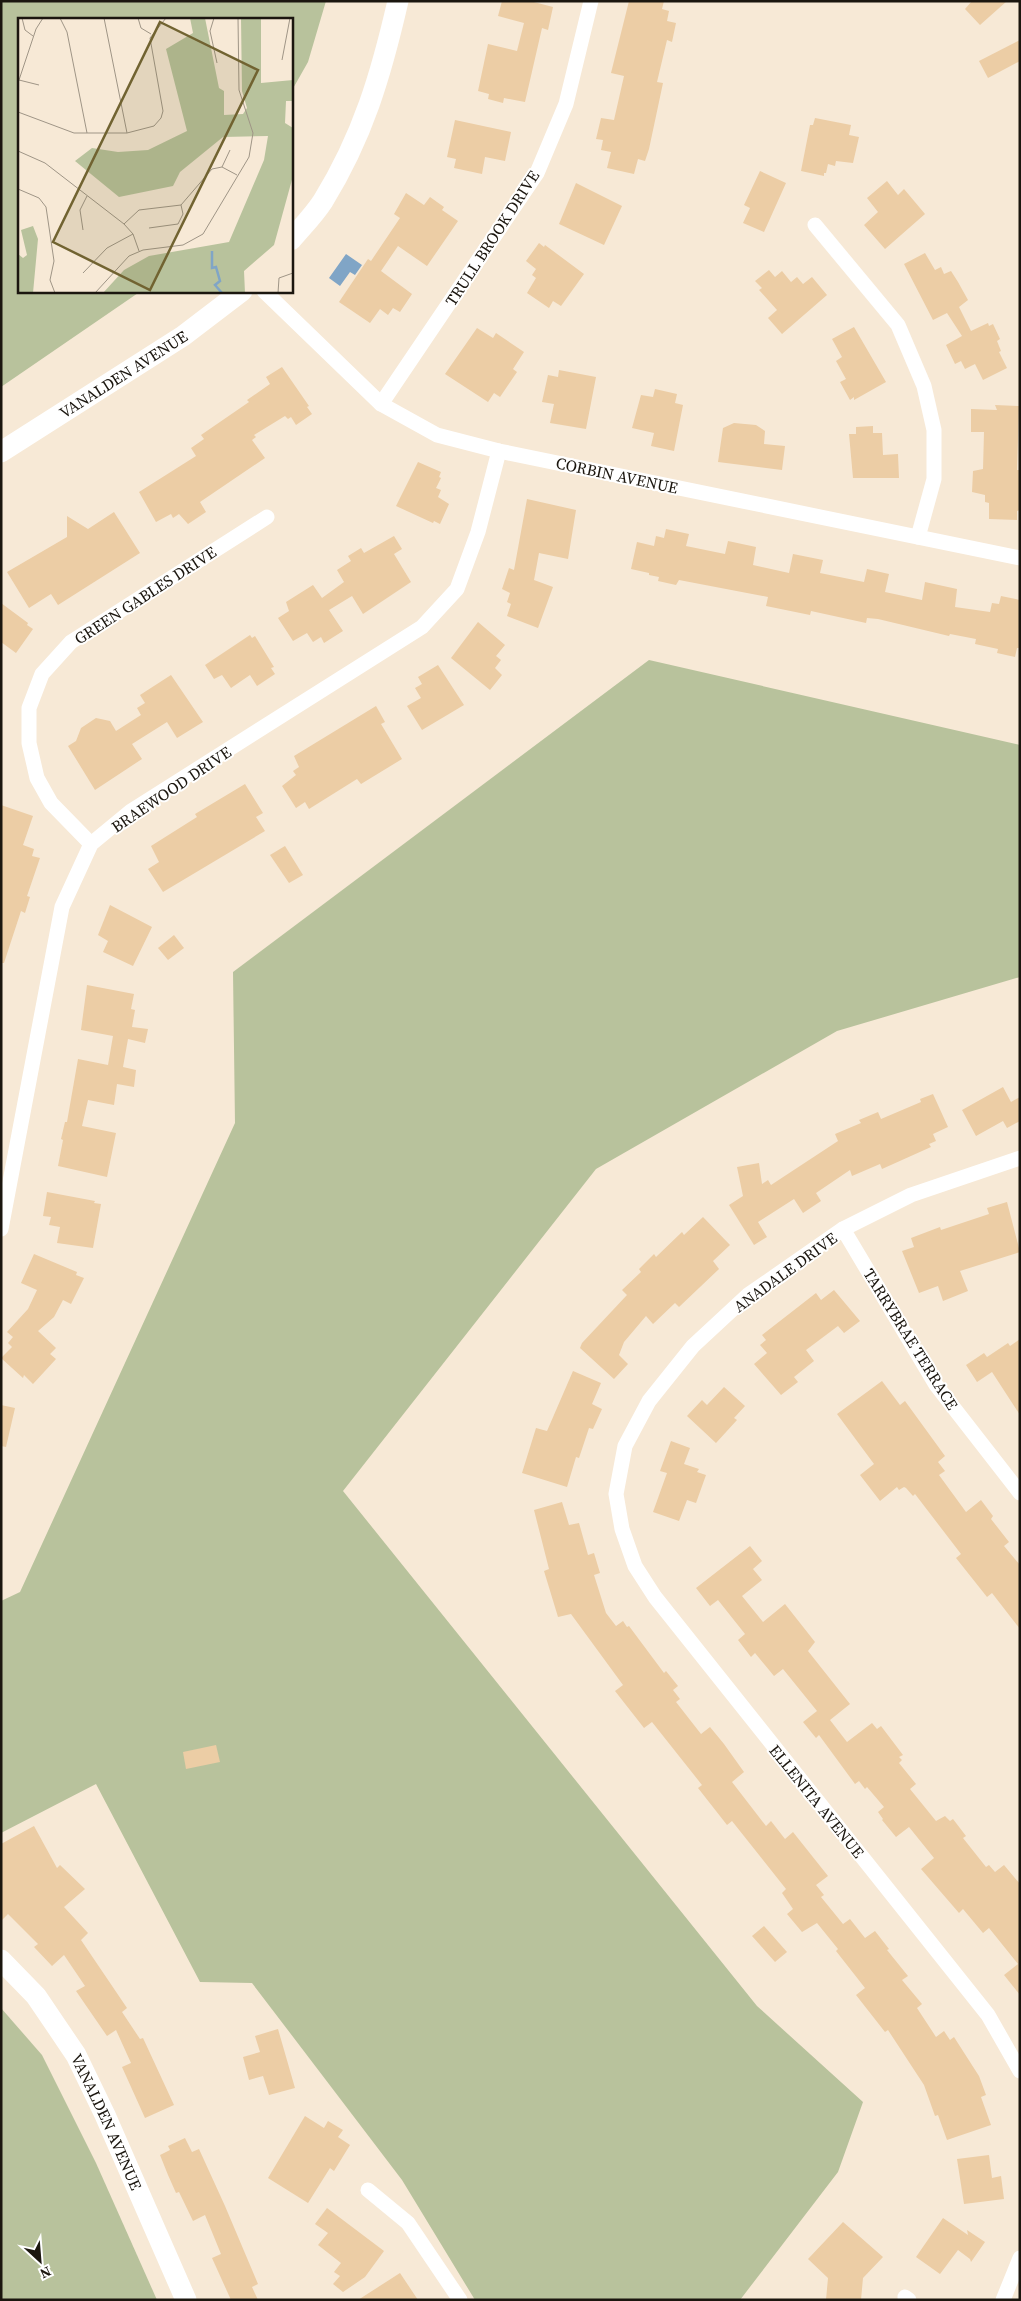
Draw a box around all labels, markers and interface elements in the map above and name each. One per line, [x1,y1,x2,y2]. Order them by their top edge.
inset map [18,18,292,292]
street label: TRULL BROOK DRIVE [440,166,544,310]
street label: VANALDEN AVENUE [55,325,192,423]
street label: CORBIN AVENUE [554,451,680,499]
street label: GREEN GABLES DRIVE [70,541,221,649]
street label: BRAEWOOD DRIVE [107,741,235,837]
street label: ANADALE DRIVE [729,1227,842,1317]
street label: TARRYBRAE TERRACE [858,1264,964,1414]
street label: ELLENITA AVENUE [764,1740,870,1863]
street label: VANALDEN AVENUE [66,2050,148,2194]
north arrow [15,2236,65,2286]
text: N [37,2261,55,2284]

